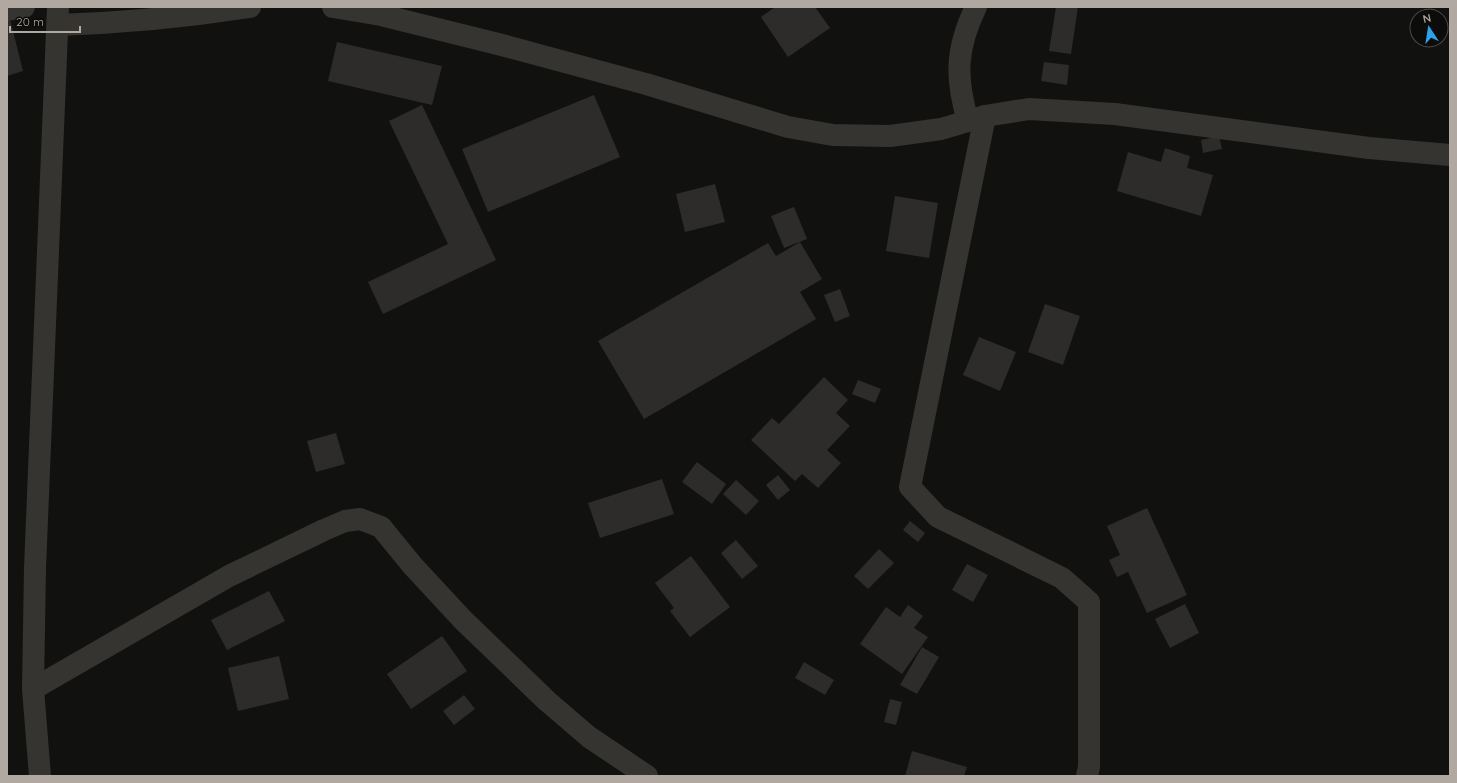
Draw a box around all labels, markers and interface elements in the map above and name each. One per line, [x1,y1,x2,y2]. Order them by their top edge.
scale bar [10,8,80,34]
north arrow [1409,8,1449,48]
text: N [1422,11,1432,26]
text: 20 m [16,14,44,29]

